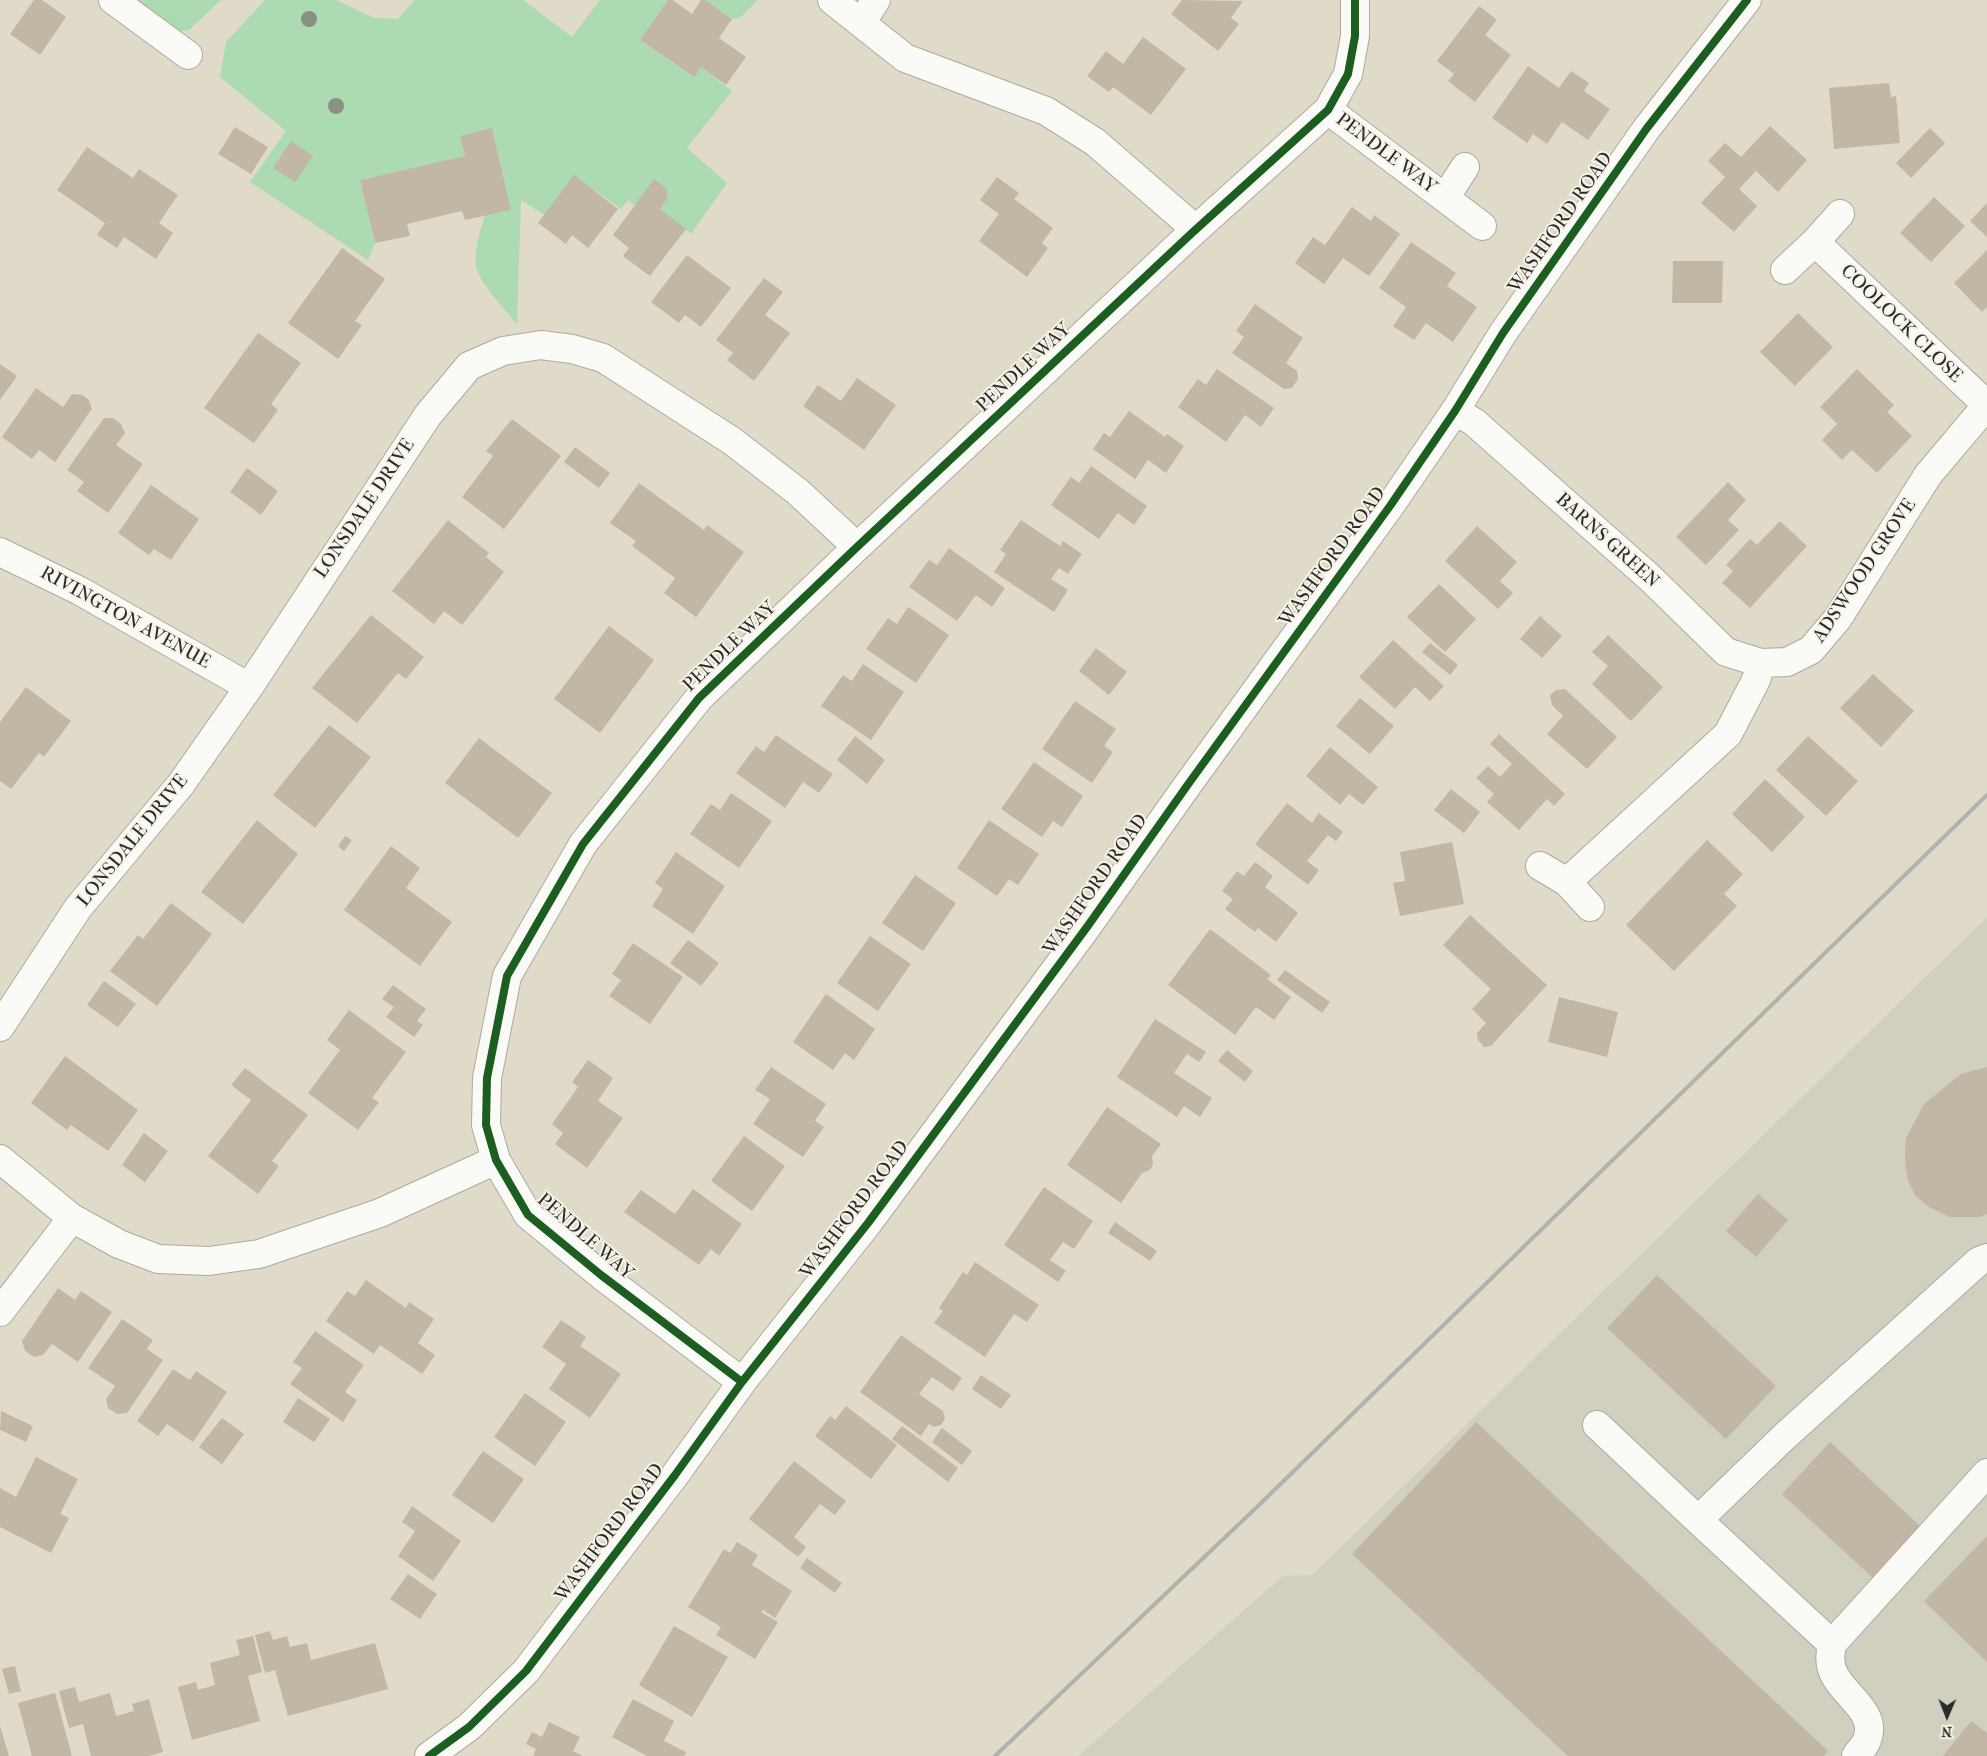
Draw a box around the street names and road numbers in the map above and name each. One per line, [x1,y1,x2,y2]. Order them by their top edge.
street label: PENDLE WAY [1331,109,1441,199]
street label: WASHFORD ROAD [1504,148,1618,298]
street label: COOLOCK CLOSE [1835,260,1967,388]
street label: PENDLE WAY [972,318,1076,418]
street label: LONSDALE DRIVE [310,435,420,583]
street label: WASHFORD ROAD [1275,483,1391,631]
street label: BARNS GREEN [1551,489,1663,593]
street label: ADSWOOD GROVE [1808,495,1922,647]
street label: RIVINGTON AVENUE [36,562,214,674]
street label: PENDLE WAY [679,597,781,697]
street label: LONSDALE DRIVE [73,770,193,912]
street label: WASHFORD ROAD [1039,810,1153,960]
street label: WASHFORD ROAD [796,1137,914,1283]
street label: PENDLE WAY [532,1189,638,1285]
street label: WASHFORD ROAD [551,1460,669,1606]

